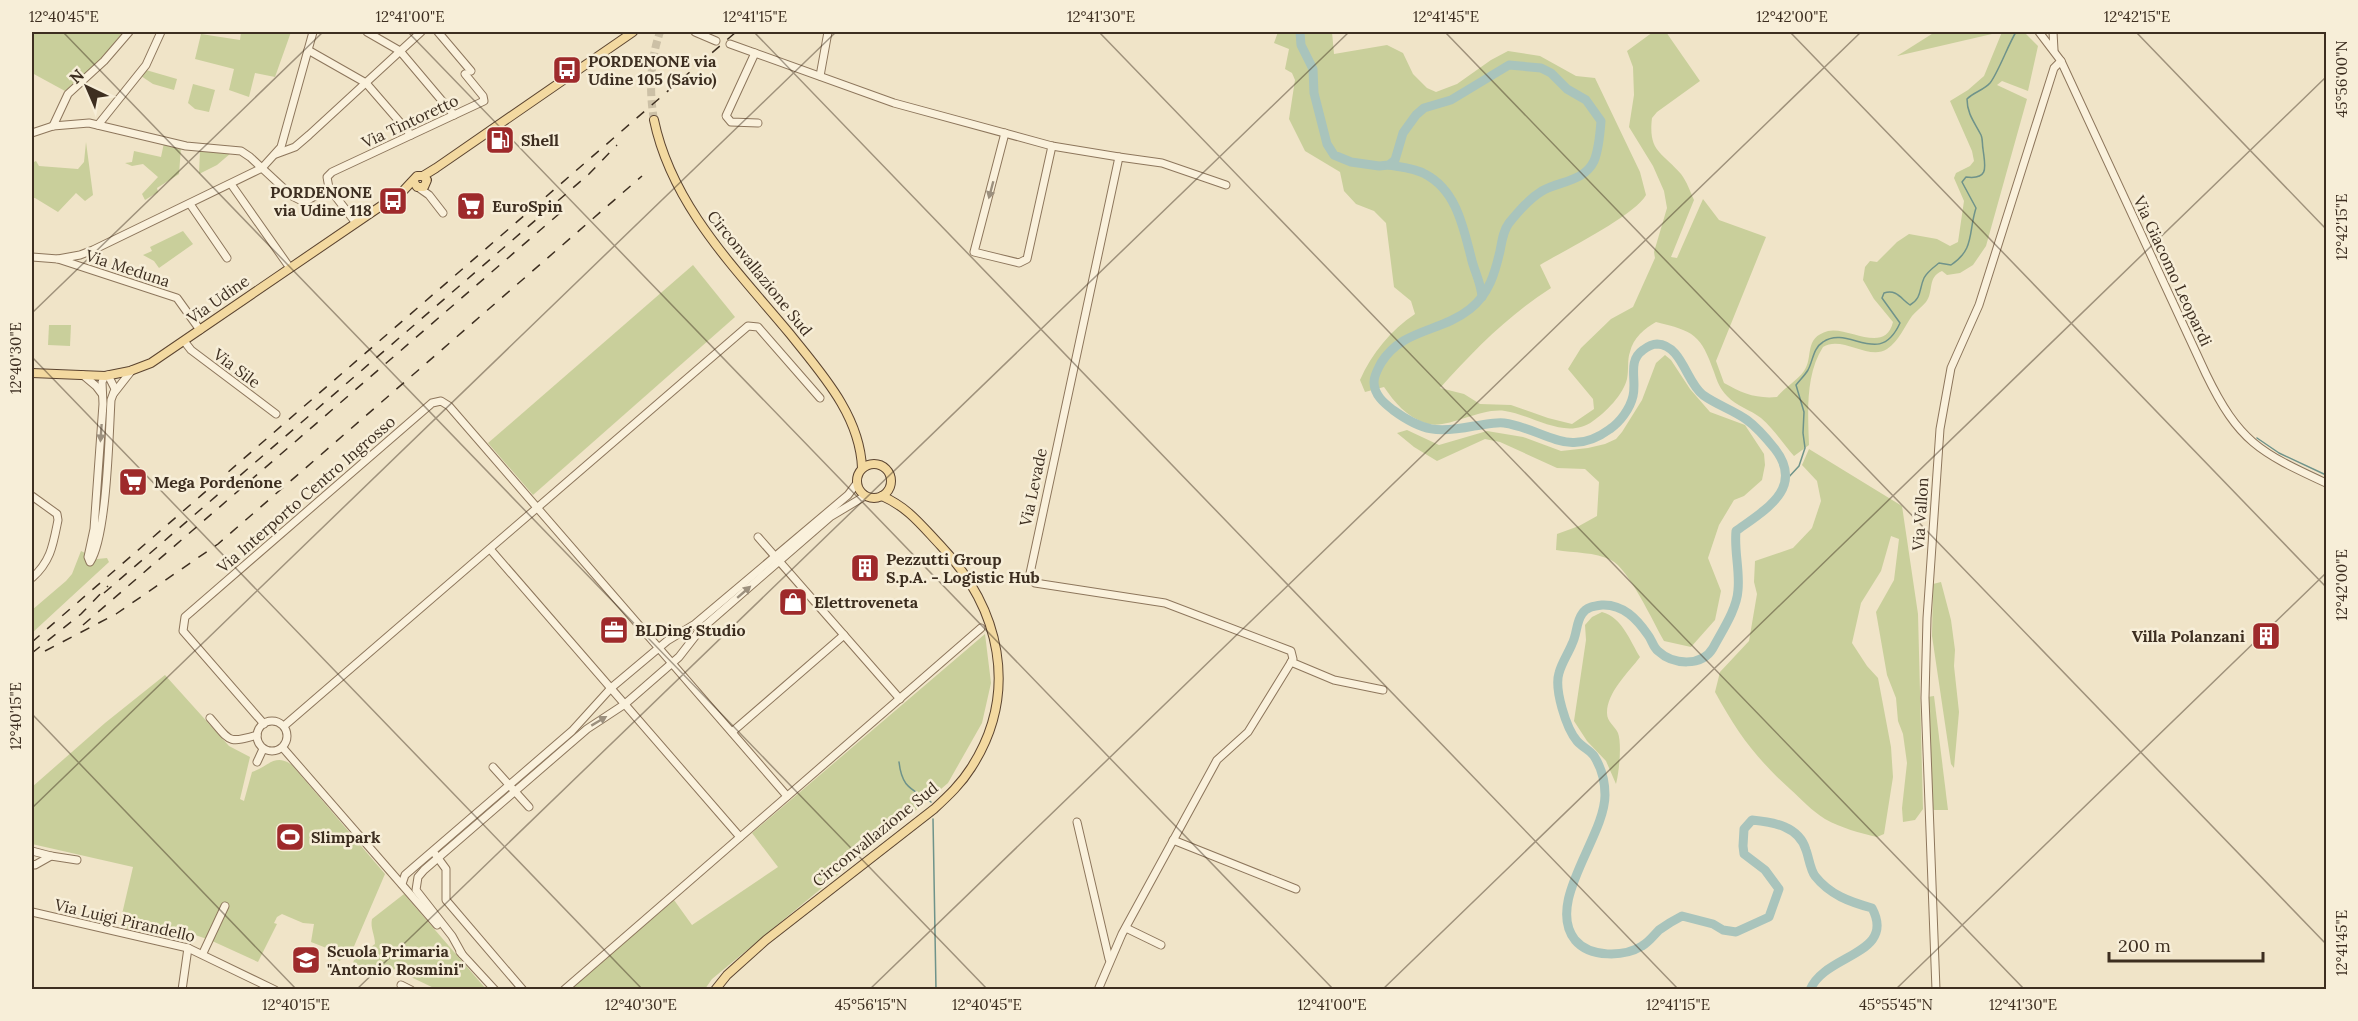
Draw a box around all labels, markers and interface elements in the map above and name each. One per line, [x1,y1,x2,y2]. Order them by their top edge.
text: 12°40'45"E [29,7,99,26]
text: 12°41'00"E [376,7,444,26]
text: 12°41'15"E [723,7,787,26]
text: 12°41'30"E [1067,7,1135,26]
text: 12°41'45"E [1413,7,1479,26]
text: 12°42'00"E [1756,7,1828,26]
text: 12°42'15"E [2104,7,2170,26]
text: 45°56'00"N [2332,40,2351,118]
place label: PORDENONE via Udine 105 (Savio) [588,51,717,90]
bus stop icon: PORDENONE via Udine 105 (Savio) [551,54,583,86]
north arrow [57,57,117,117]
text: N [65,65,88,88]
street label: Via Tintoretto [358,90,461,153]
fuel station icon: Shell [484,124,516,156]
place label: Shell [521,130,559,150]
one-way arrow [985,181,995,199]
place label: PORDENONE via Udine 118 [270,182,372,220]
bus stop icon: PORDENONE via Udine 118 [377,185,409,217]
supermarket icon: EuroSpin [455,190,487,222]
street label: Via Giacomo Leopardi [2129,192,2217,349]
text: 12°42'15"E [2332,194,2351,260]
place label: EuroSpin [492,196,563,216]
street label: Circonvallazione Sud [703,206,817,340]
street label: Via Meduna [82,245,173,291]
street label: Via Udine [182,270,253,328]
text: 12°40'30"E [6,322,25,394]
street label: Via Sile [209,343,265,392]
street label: Via Interporto Centro Ingrosso [212,411,399,578]
one-way arrow [96,424,106,443]
street label: Via Levade [1015,446,1051,529]
supermarket icon: Mega Pordenone [117,466,149,498]
place label: Mega Pordenone [154,472,282,492]
street label: Via Vallon [1907,476,1933,552]
place label: Pezzutti Group S.p.A. - Logistic Hub [886,549,1040,587]
text: 12°42'00"E [2332,549,2351,621]
building icon: Pezzutti Group S.p.A. - Logistic Hub [849,552,881,584]
one-way arrow [736,586,751,599]
shop icon: Elettroveneta [777,586,809,618]
place label: Elettroveneta [814,592,919,612]
office icon: BLDing Studio [598,614,630,646]
place label: BLDing Studio [635,620,745,640]
building icon: Villa Polanzani [2250,620,2282,652]
place label: Villa Polanzani [2132,626,2245,646]
text: 12°40'15"E [6,682,25,750]
one-way arrow [591,716,607,727]
street label: Circonvallazione Sud [808,777,942,891]
sports icon: Slimpark [274,821,306,853]
place label: Slimpark [311,827,381,847]
street label: Via Luigi Pirandello [52,894,197,946]
text: 12°41'45"E [2332,910,2351,976]
scale bar [2109,925,2264,963]
text: 200 m [2118,934,2171,957]
place label: Scuola Primaria "Antonio Rosmini" [327,941,464,979]
school or university icon: Scuola Primaria "Antonio Rosmini" [290,944,322,976]
text: 12°40'15"E [262,995,330,1014]
text: 12°40'30"E [605,995,677,1014]
text: 45°56'15"N [835,995,907,1014]
text: 12°40'45"E [952,995,1022,1014]
text: 12°41'00"E [1298,995,1366,1014]
text: 12°41'15"E [1646,995,1710,1014]
text: 45°55'45"N [1859,995,1933,1014]
text: 12°41'30"E [1989,995,2057,1014]

